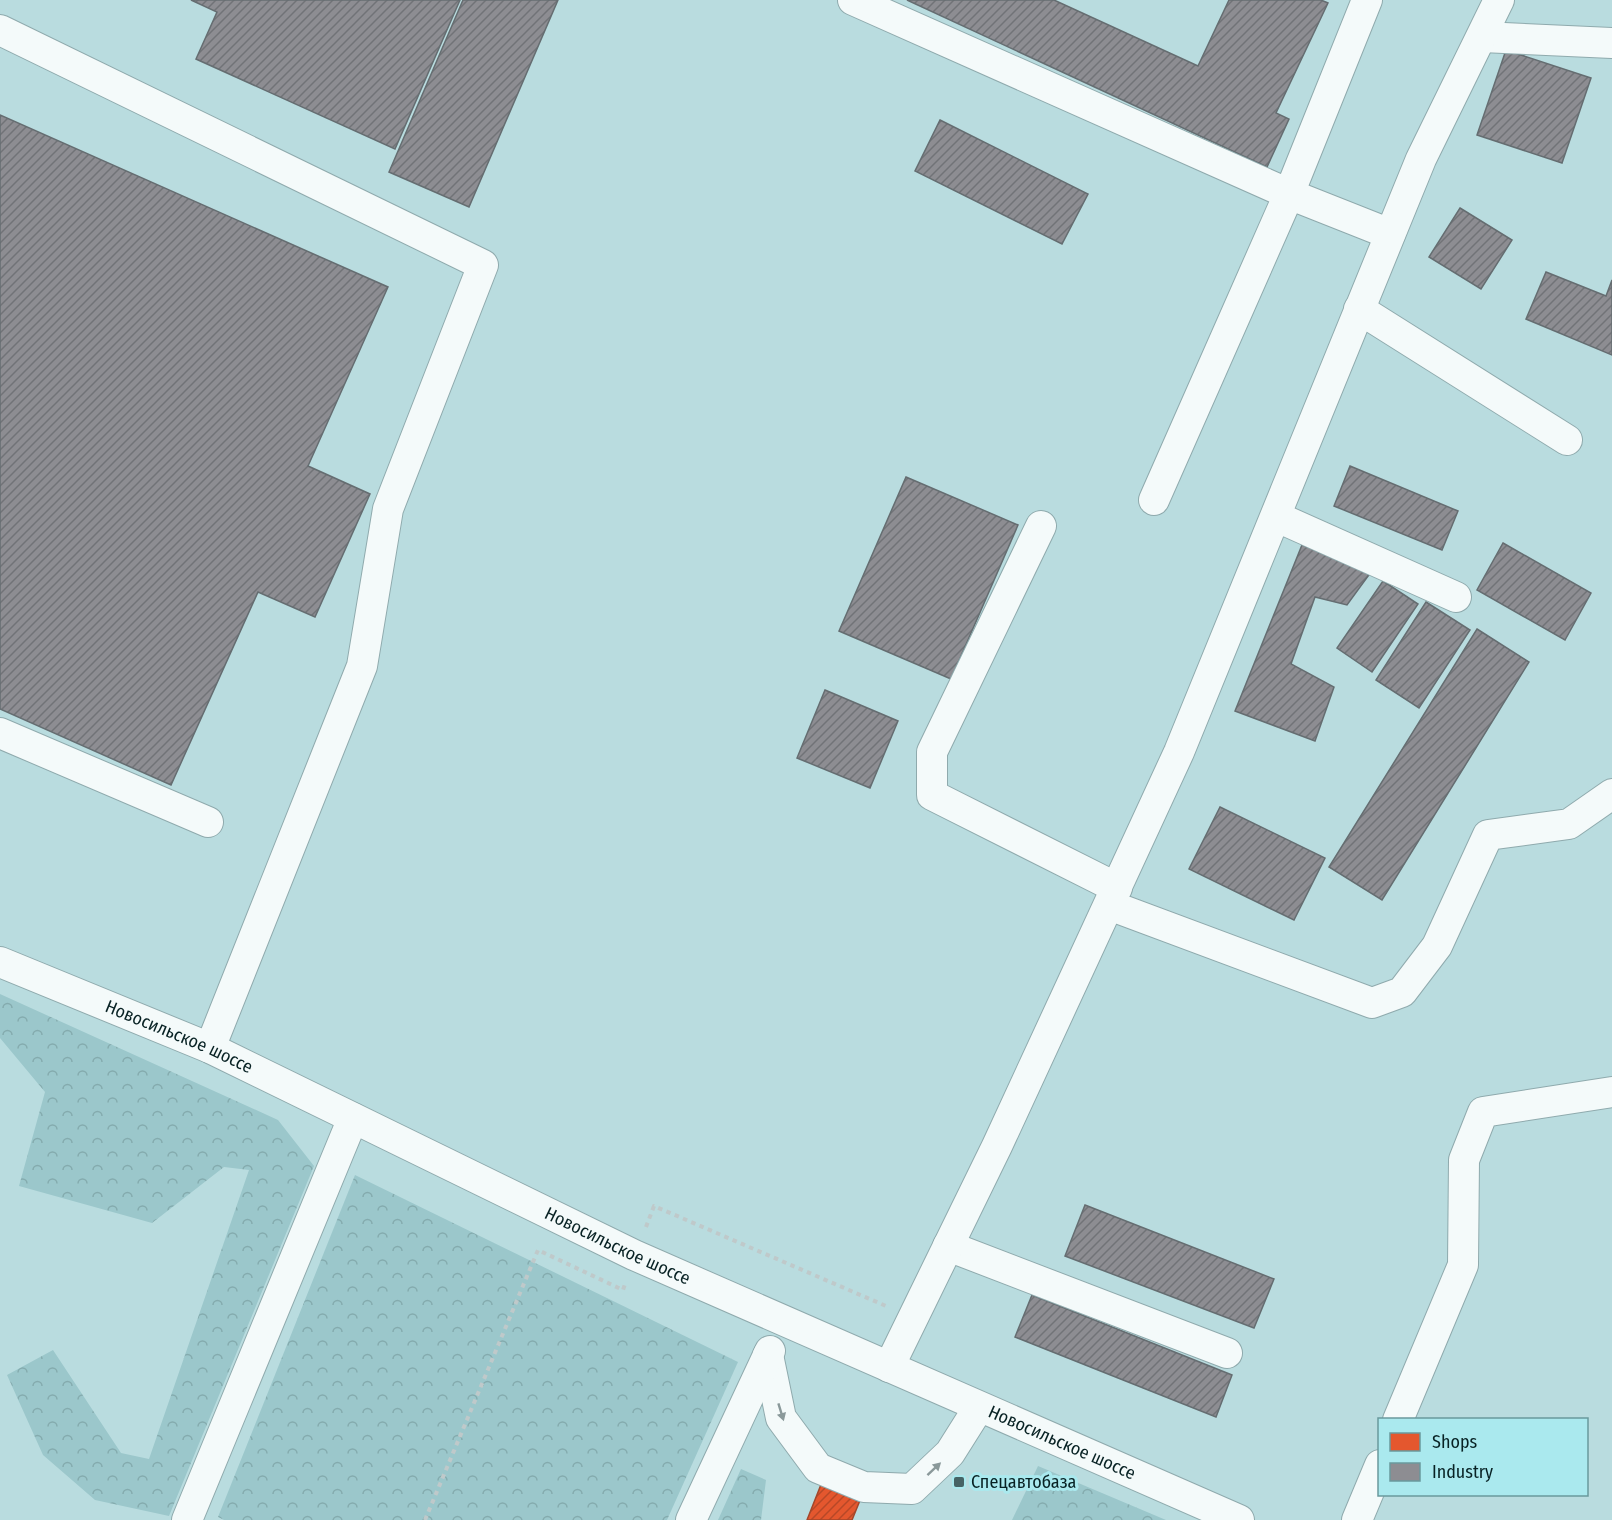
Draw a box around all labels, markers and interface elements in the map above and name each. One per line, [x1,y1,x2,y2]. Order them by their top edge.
street label: Новосильское шоссе [102,995,257,1078]
street label: Новосильское шоссе [541,1202,694,1289]
street label: Новосильское шоссе [985,1401,1139,1484]
one-way arrow [777,1403,786,1421]
legend [1378,1418,1588,1496]
text: Shops [1432,1431,1477,1453]
text: Industry [1432,1461,1493,1483]
one-way arrow [926,1462,941,1476]
place label: Спецавтобаза [971,1471,1076,1493]
marker: Спецавтобаза [952,1475,966,1489]

